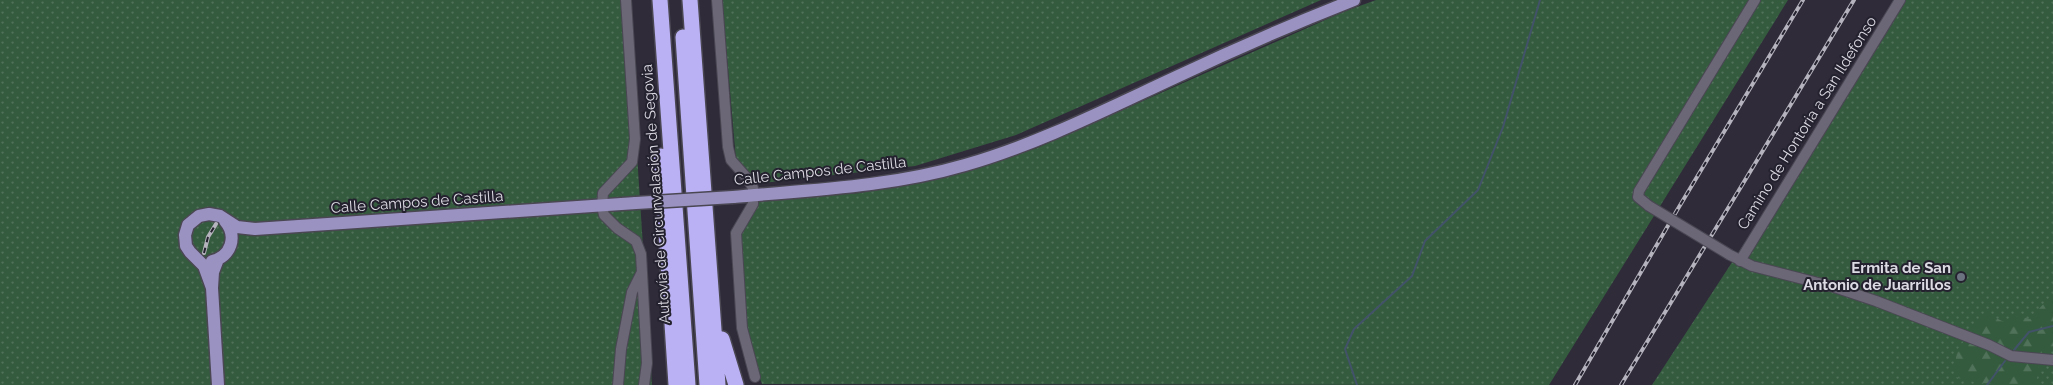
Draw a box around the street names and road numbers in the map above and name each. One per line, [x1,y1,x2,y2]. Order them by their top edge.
street label: Camino de Hontoria a San Ildefonso [1734,13,1880,233]
street label: Autovía de Circunvalación de Segovia [638,63,674,325]
street label: Calle Campos de Castilla [733,153,907,189]
street label: Calle Campos de Castilla [330,187,504,217]

